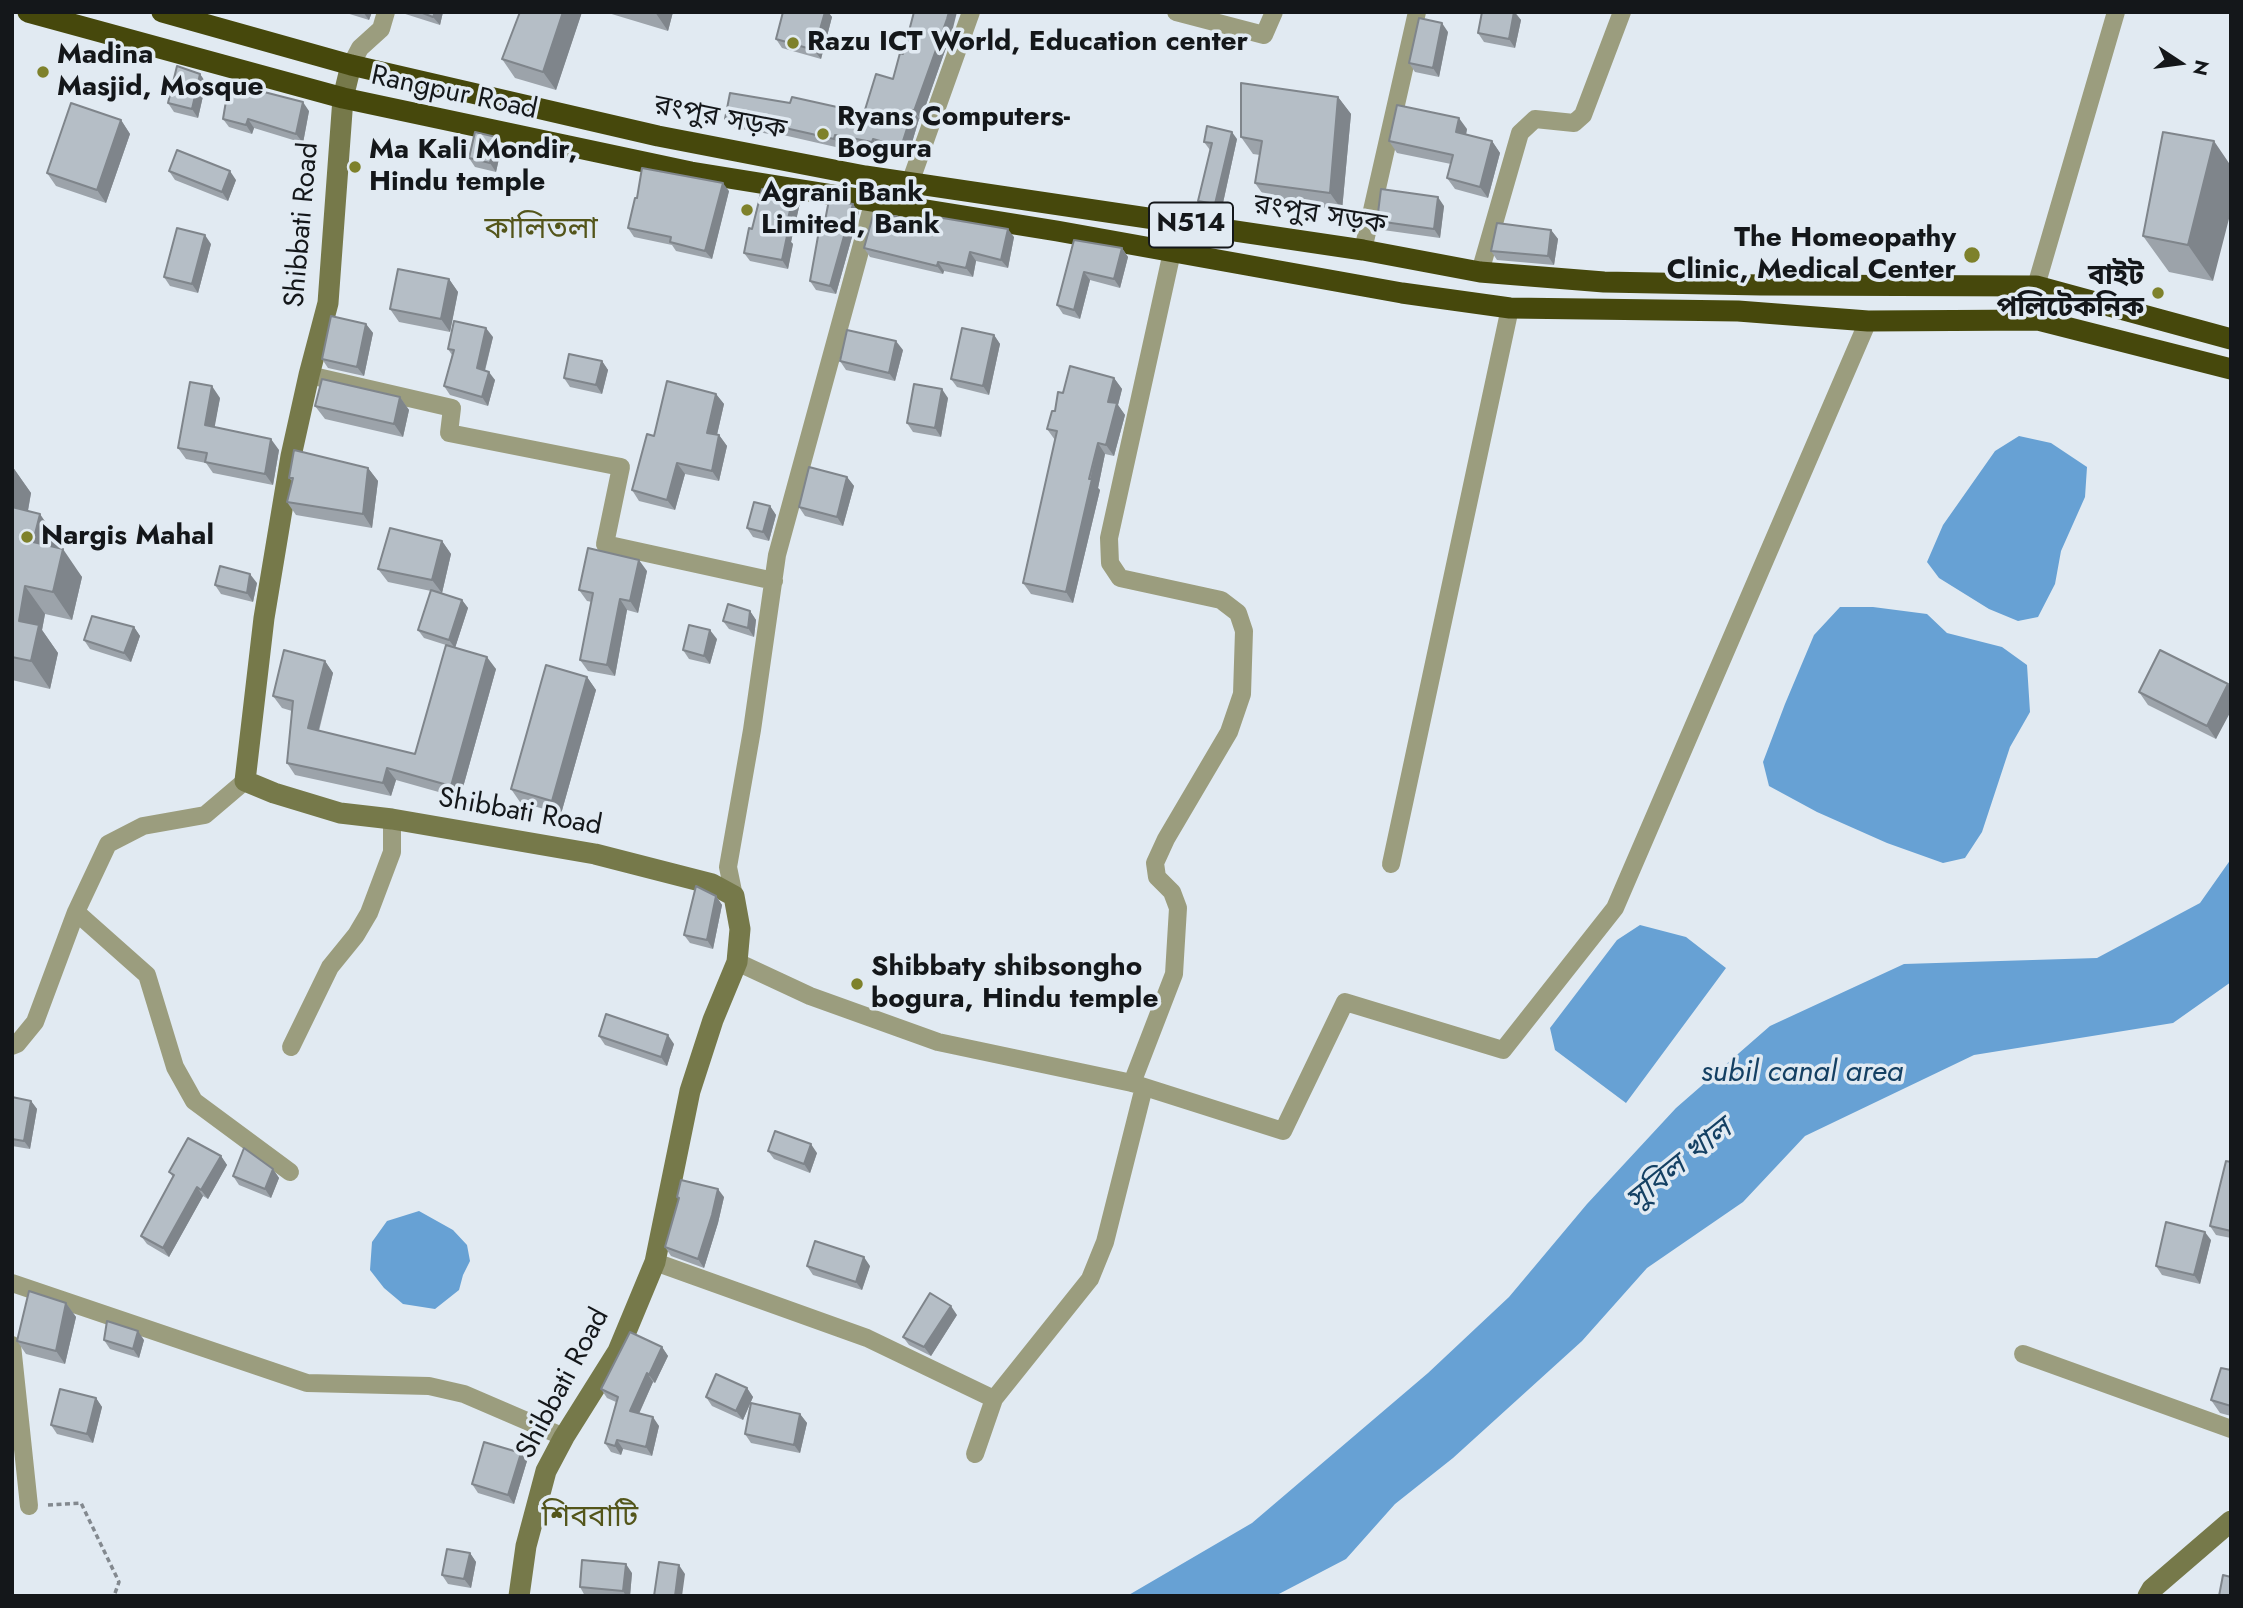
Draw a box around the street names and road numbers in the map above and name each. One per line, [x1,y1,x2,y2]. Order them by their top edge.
street label: Rangpur Road [368,60,540,128]
street label: রংপুর সড়ক [651,90,789,148]
street label: Shibbati Road [279,141,327,309]
street label: রংপুর সড়ক [1251,189,1389,243]
road number: N514 [1149,202,1233,248]
street label: Shibbati Road [436,782,604,844]
street label: Shibbati Road [510,1303,618,1465]

